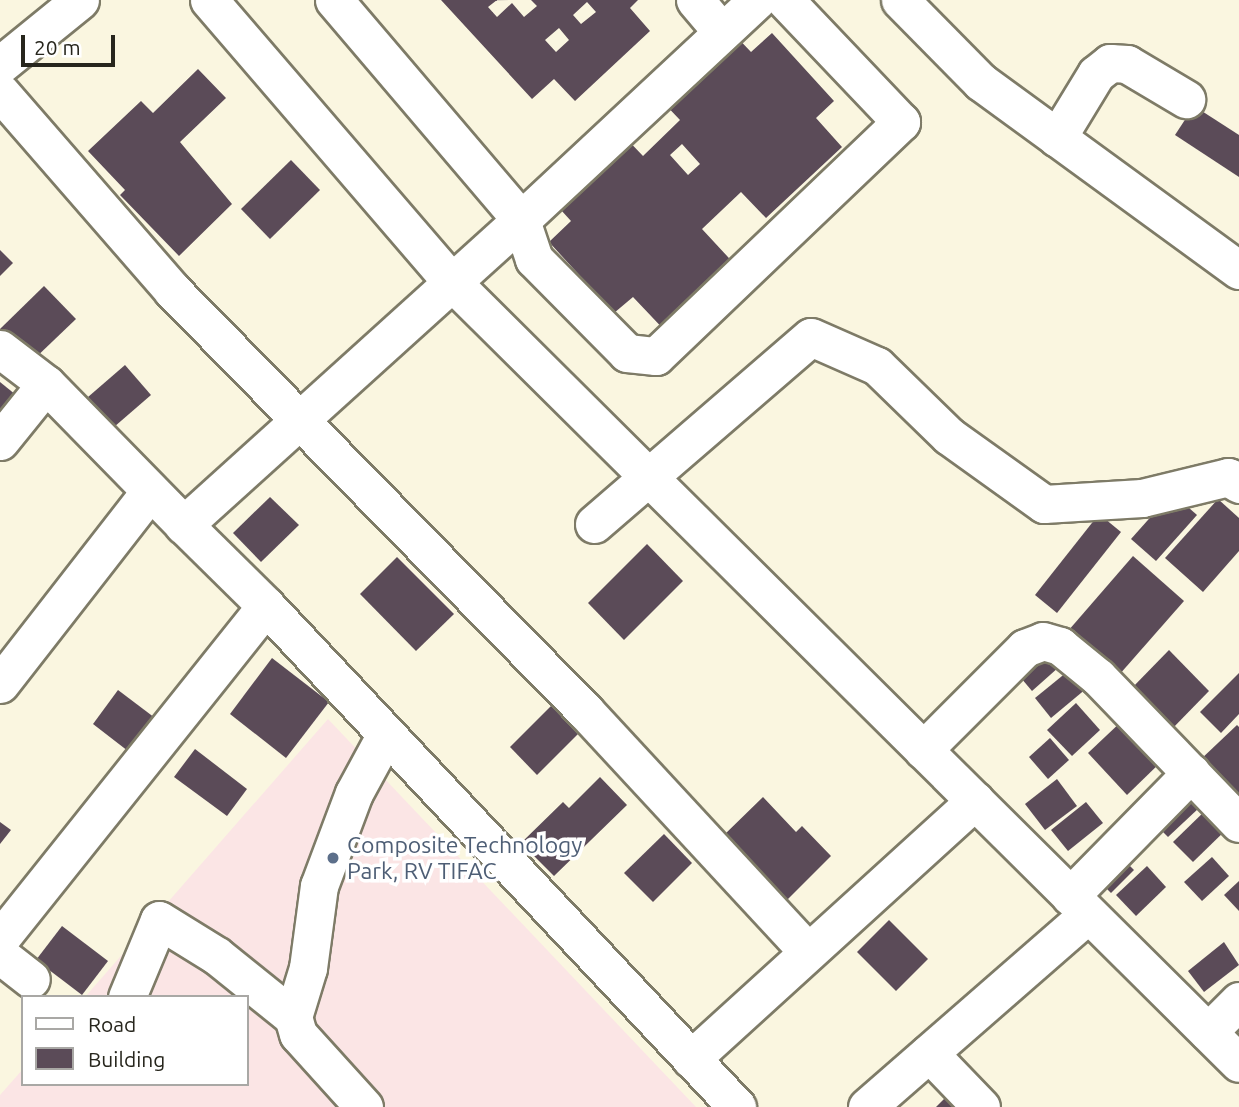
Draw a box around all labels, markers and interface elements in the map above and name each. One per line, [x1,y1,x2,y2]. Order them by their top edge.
scale bar [24,21,119,65]
text: 20 m [34,35,81,59]
place label: Composite Technology Park, RV TIFAC [347,831,582,885]
marker: Composite Technology Park, RV TIFAC [325,850,341,866]
legend [21,995,248,1086]
text: Road [88,1012,136,1036]
text: Building [88,1047,165,1071]

